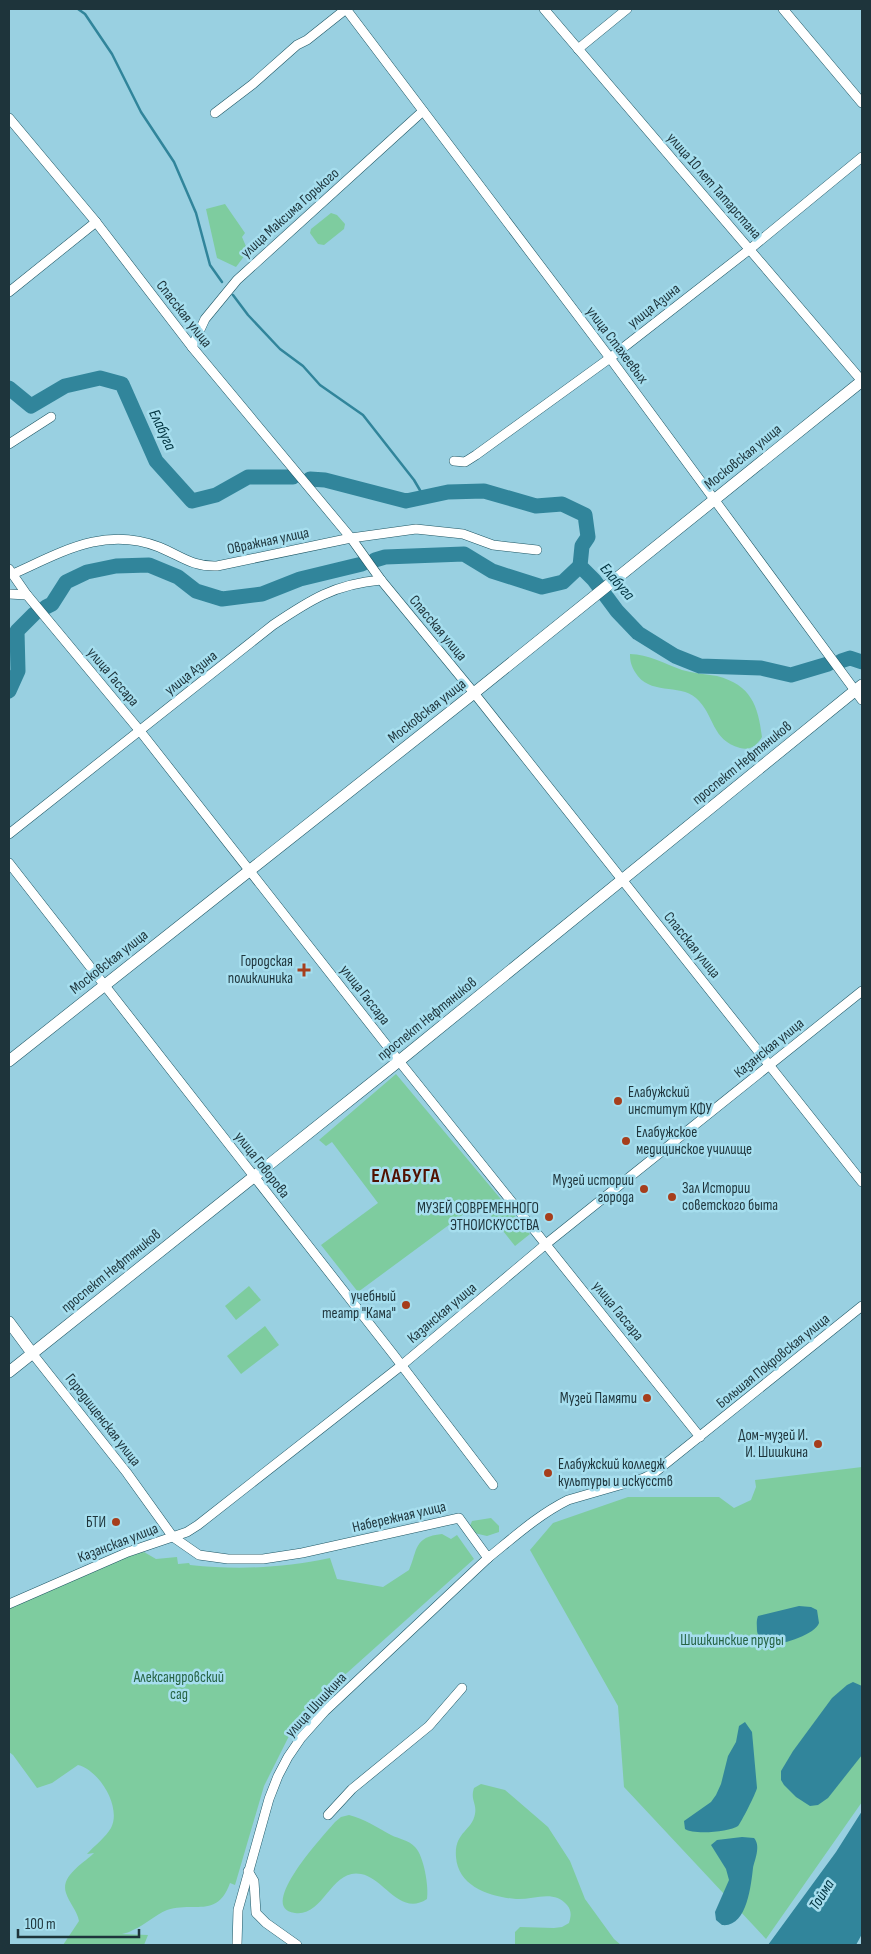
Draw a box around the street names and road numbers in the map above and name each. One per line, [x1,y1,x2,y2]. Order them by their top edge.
street label: улица 10 лет Татарстана [662,129,766,243]
street label: улица Максима Горького [237,164,343,262]
street label: Спасская улица [152,277,216,352]
street label: улица Азина [624,279,684,333]
street label: улица Стахеевых [582,303,653,388]
street label: Московская улица [700,420,786,494]
street label: Овражная улица [225,523,311,559]
street label: Спасская улица [405,591,471,665]
street label: улица Гассара [83,644,143,711]
street label: улица Азина [161,646,221,700]
street label: Московская улица [384,674,470,747]
street label: проспект Нефтяников [688,717,796,809]
street label: Спасская улица [659,908,725,982]
street label: Московская улица [66,925,152,998]
street label: улица Гассара [336,961,395,1029]
street label: проспект Нефтяников [373,973,481,1065]
street label: Казанская улица [730,1014,808,1082]
street label: улица Говорова [230,1128,294,1202]
street label: проспект Нефтяников [57,1225,165,1317]
street label: улица Гассара [588,1277,648,1345]
street label: Казанская улица [403,1278,481,1348]
street label: Большая Покровская улица [712,1309,834,1413]
street label: Городищенская улица [61,1370,145,1470]
street label: Набережная улица [350,1497,448,1537]
street label: Казанская улица [75,1519,161,1567]
street label: улица Шишкина [281,1668,351,1741]

